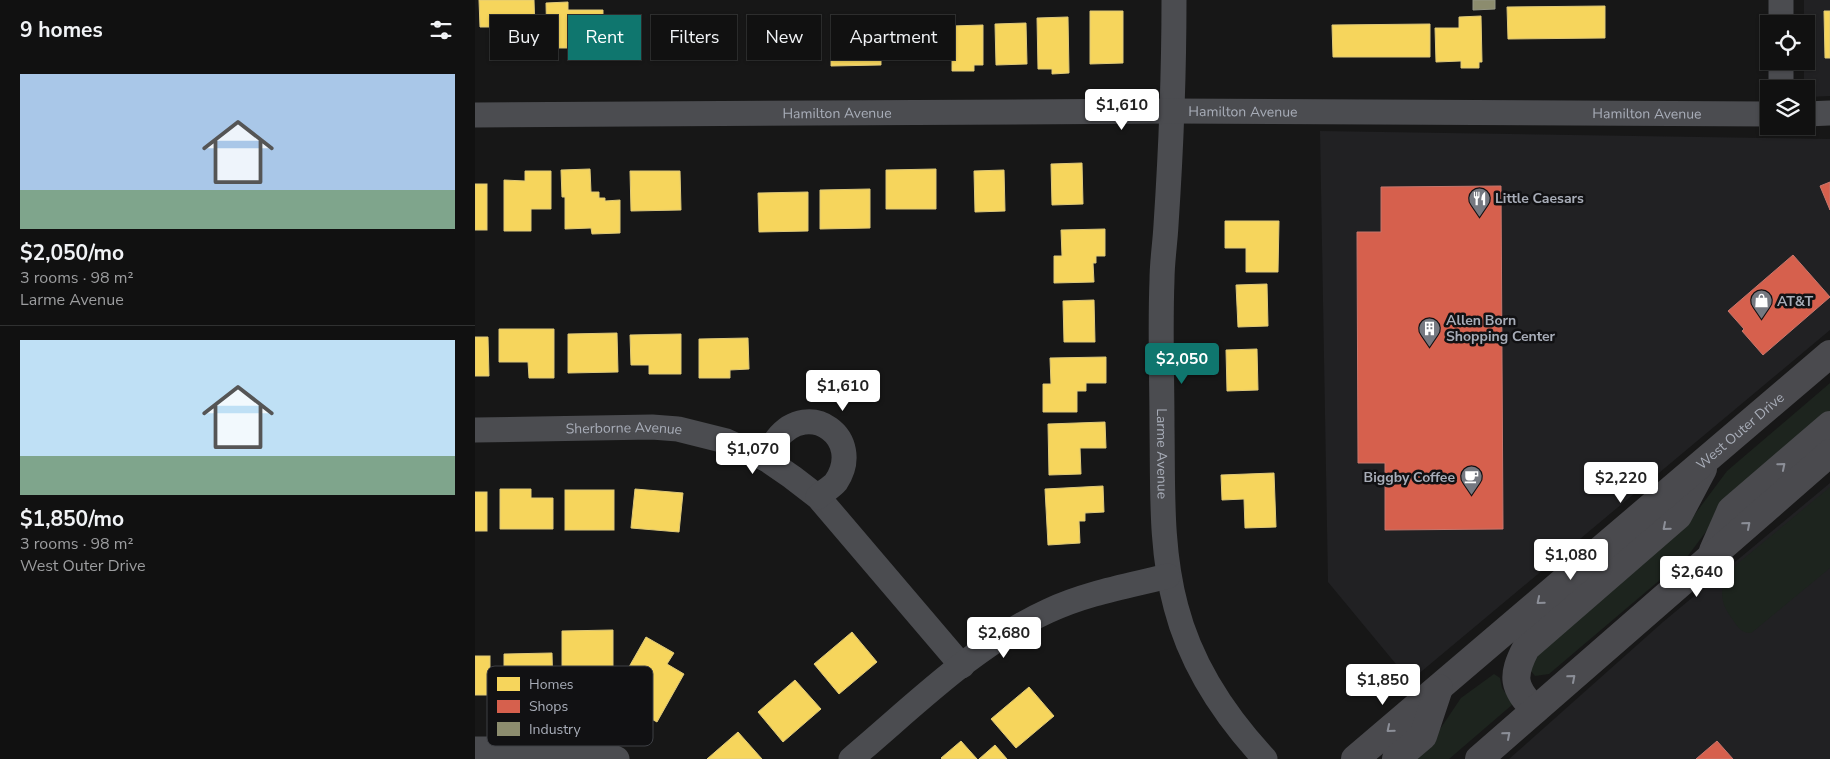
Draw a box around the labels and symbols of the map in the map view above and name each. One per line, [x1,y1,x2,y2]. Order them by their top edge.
pin: $1,610 [1081,88,1163,131]
street label: Hamilton Avenue [1188,102,1298,121]
street label: Hamilton Avenue [782,103,892,123]
street label: Hamilton Avenue [1592,104,1702,123]
restaurant icon: Little Caesars [1467,186,1491,217]
place label: Little Caesars [1495,189,1584,208]
shop icon: AT&T [1749,289,1773,320]
place label: AT&T [1777,292,1813,311]
place label: Allen Born Shopping Center [1446,311,1556,346]
building icon: Allen Born Shopping Center [1418,316,1442,347]
pin: $2,050 [1141,342,1223,385]
pin: $1,610 [802,370,884,412]
street label: West Outer Drive [1692,388,1788,474]
street label: Larme Avenue [1152,408,1172,499]
street label: Sherborne Avenue [565,417,684,439]
pin: $1,070 [712,432,794,475]
pin: $2,220 [1580,462,1662,504]
one-way arrow [1776,463,1785,472]
cafe icon: Biggby Coffee [1459,465,1483,496]
place label: Biggby Coffee [1364,468,1455,487]
one-way arrow [1663,521,1672,530]
one-way arrow [1742,522,1751,531]
pin: $1,080 [1530,538,1612,581]
pin: $2,640 [1656,556,1738,598]
one-way arrow [1536,596,1545,605]
pin: $2,680 [963,616,1045,659]
pin: $1,850 [1342,664,1424,706]
legend [487,666,653,746]
text: Homes [529,675,574,694]
one-way arrow [1567,675,1576,684]
text: Shops [529,697,569,716]
text: Industry [529,720,582,739]
one-way arrow [1386,724,1395,733]
one-way arrow [1502,731,1511,740]

